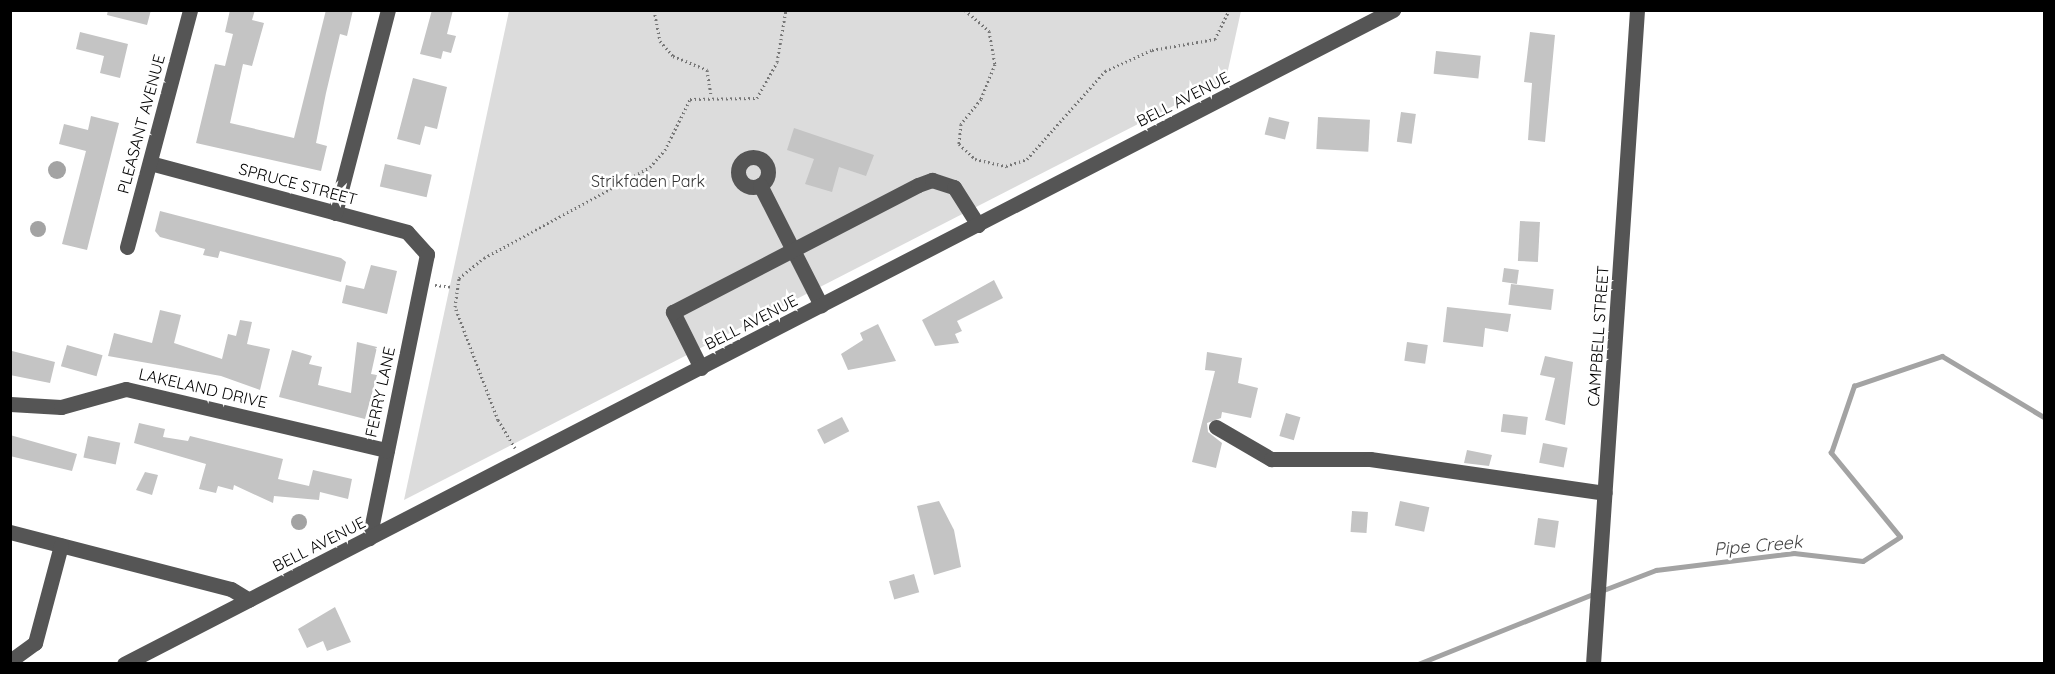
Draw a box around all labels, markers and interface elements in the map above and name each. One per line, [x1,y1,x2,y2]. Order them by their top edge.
street label: PLEASANT AVENUE [113,52,169,196]
street label: BELL AVENUE [1133,67,1233,131]
street label: SPRUCE STREET [237,159,359,209]
park label: Strikfaden Park [591,171,705,191]
street label: CAMPBELL STREET [1583,265,1613,407]
street label: BELL AVENUE [701,290,801,354]
street label: FERRY LANE [361,345,399,439]
street label: LAKELAND DRIVE [137,364,269,412]
street label: BELL AVENUE [269,512,369,576]
water label: Pipe Creek [1713,531,1803,561]

